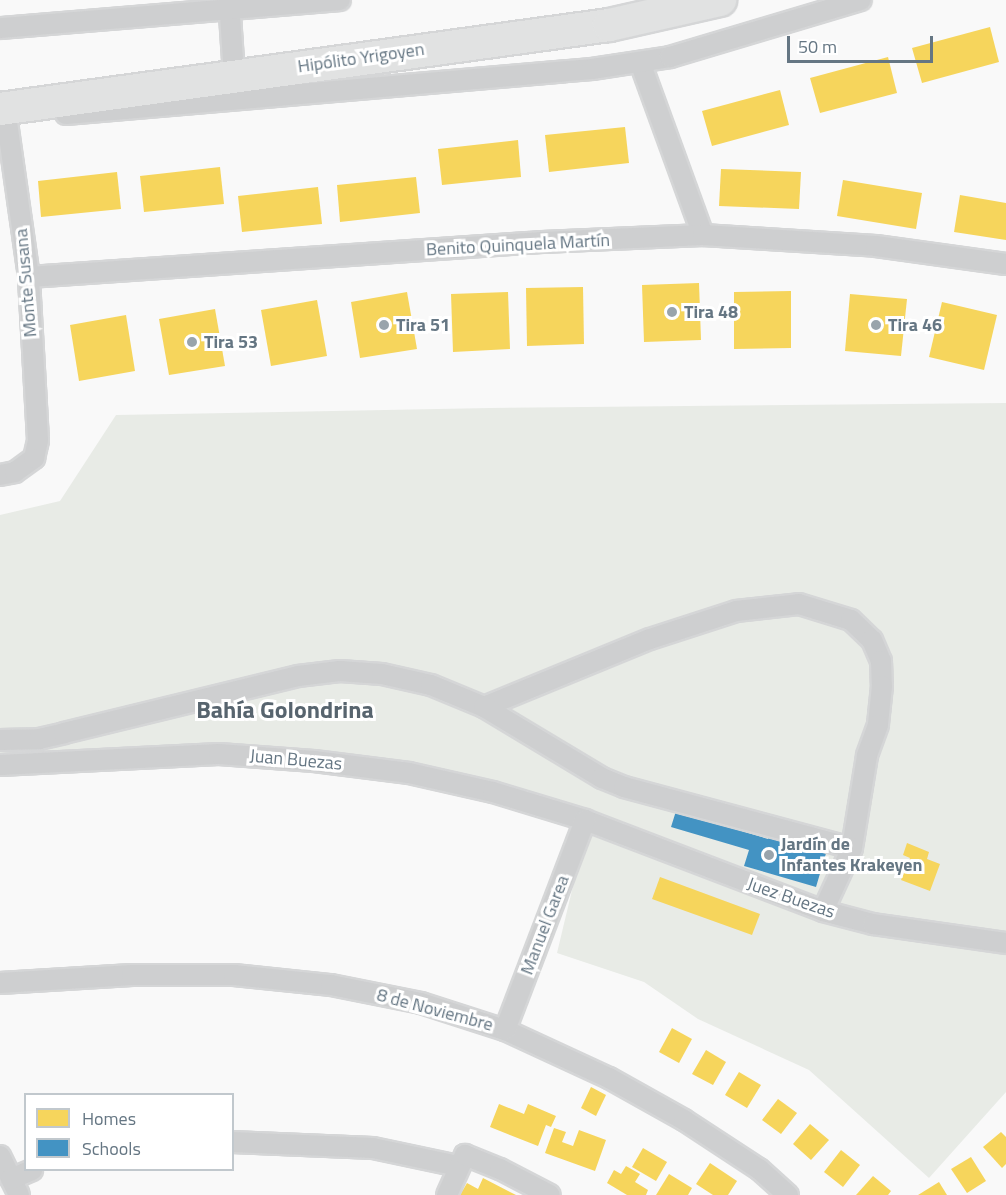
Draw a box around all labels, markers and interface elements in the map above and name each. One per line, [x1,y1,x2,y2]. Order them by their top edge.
scale bar [790,24,936,62]
text: 50 m [798,33,837,60]
street label: Hipólito Yrigoyen [296,38,426,78]
street label: Monte Susana [10,228,42,338]
street label: Benito Quinquela Martín [425,229,611,261]
place label: Tira 48 [684,301,738,323]
marker: Tira 48 [665,305,679,319]
place label: Tira 51 [396,314,450,336]
place label: Tira 46 [888,314,942,336]
marker: Tira 51 [377,318,391,332]
marker: Tira 46 [869,318,883,332]
place label: Tira 53 [204,331,258,353]
marker: Tira 53 [185,335,199,349]
district label: Bahía Golondrina [196,696,374,724]
street label: Juan Buezas [249,745,343,775]
place label: Jardín de Infantes Krakeyen [781,834,922,876]
marker: Jardín de Infantes Krakeyen [762,848,776,862]
street label: Manuel Garea [516,872,574,978]
street label: Juez Buezas [744,873,838,923]
street label: 8 de Noviembre [375,984,495,1036]
legend [24,1093,234,1171]
text: Homes [82,1105,136,1132]
text: Schools [82,1135,141,1162]

